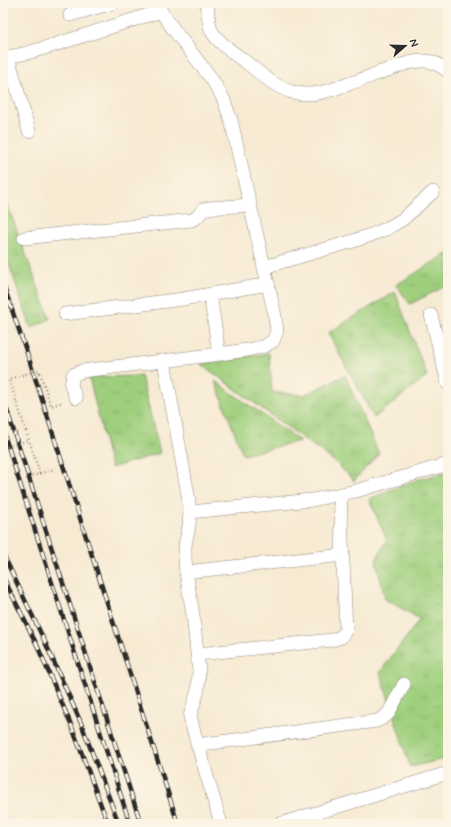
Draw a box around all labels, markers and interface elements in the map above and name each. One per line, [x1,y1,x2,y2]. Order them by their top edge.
north arrow [385,26,425,66]
text: N [406,37,421,49]

